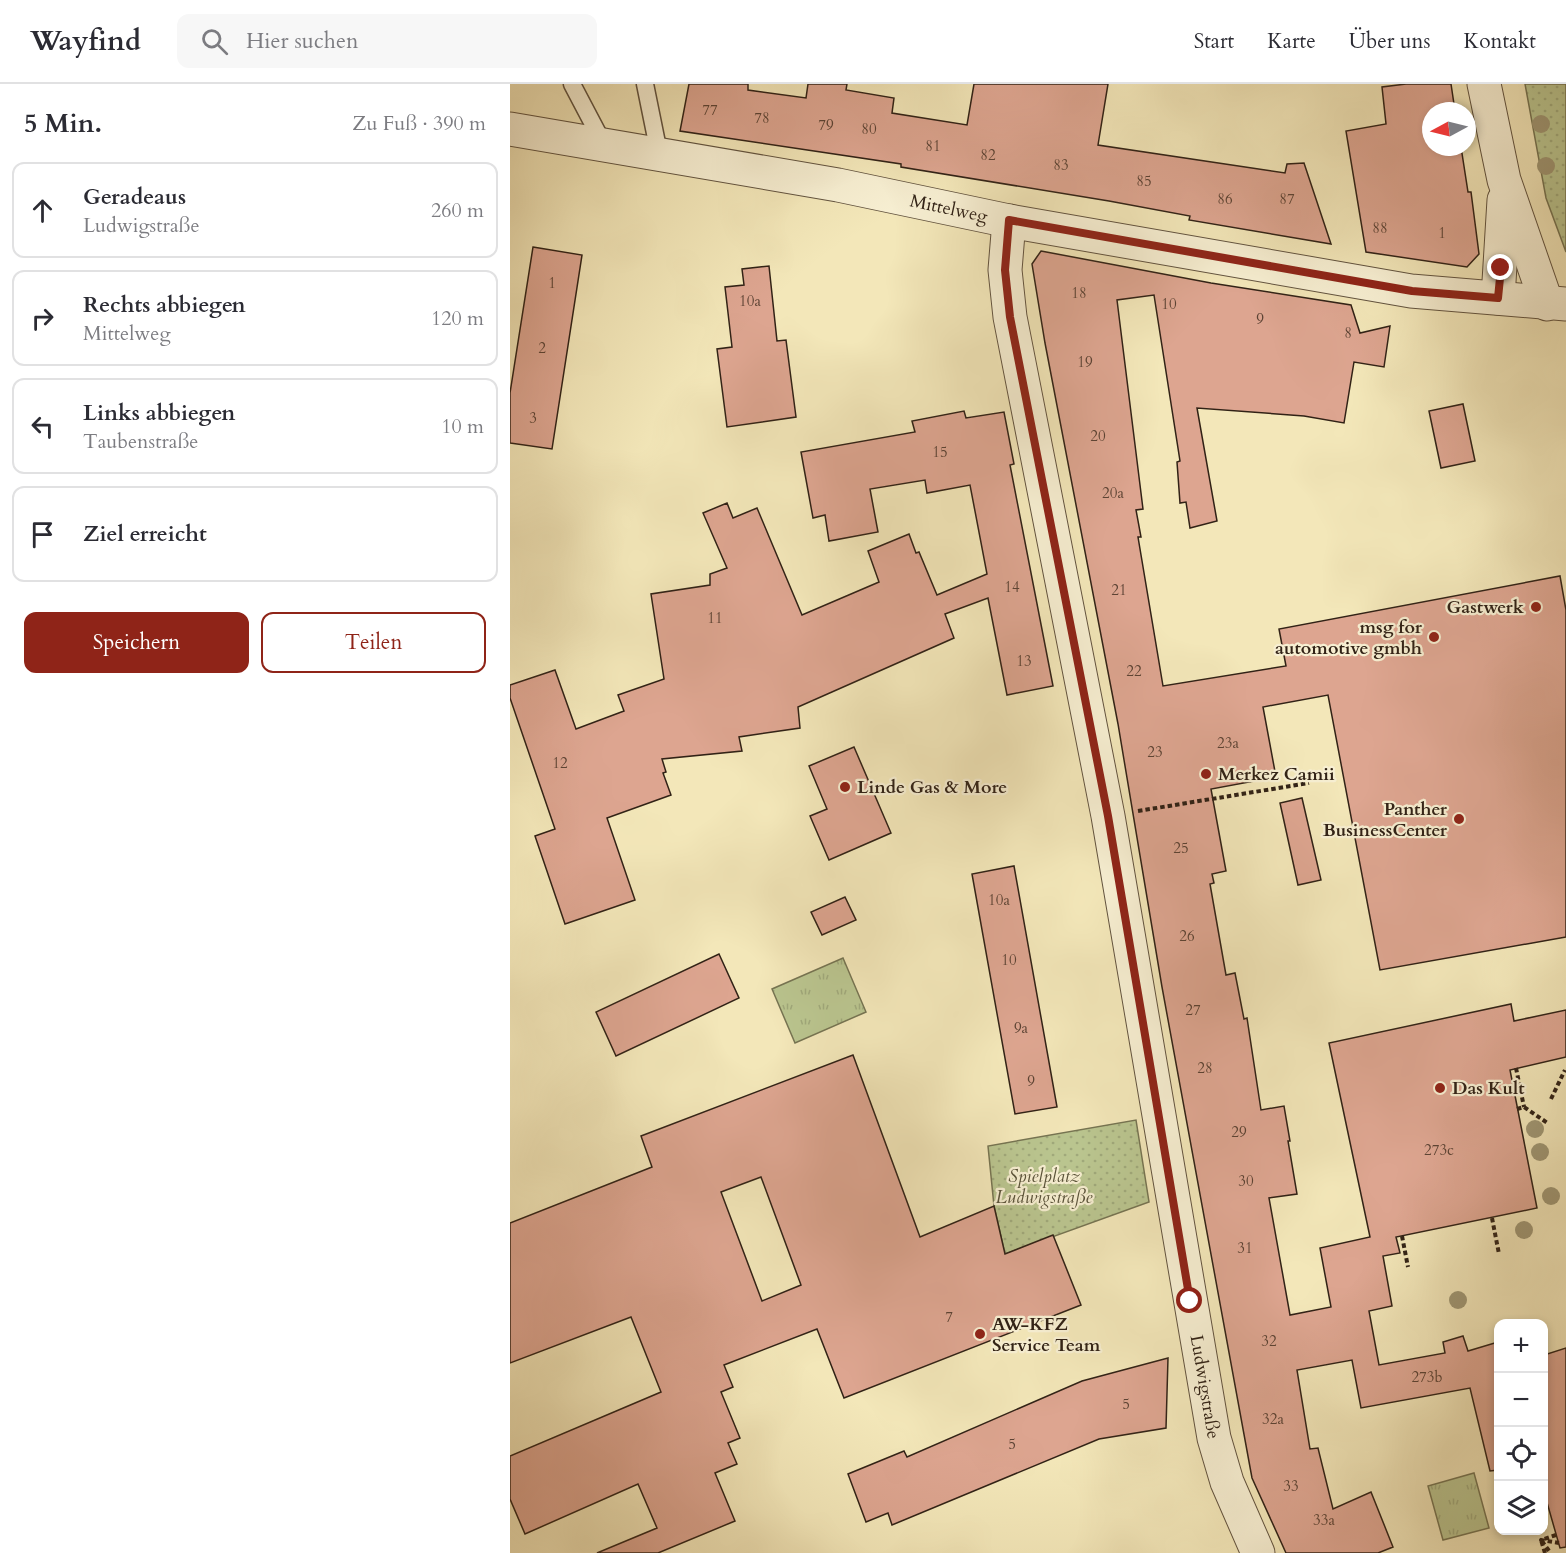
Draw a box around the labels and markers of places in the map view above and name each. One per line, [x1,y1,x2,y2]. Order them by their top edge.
place label: Gastwerk [1447,595,1525,620]
marker: Gastwerk [1529,600,1543,614]
place label: msg for automotive gmbh [1275,615,1423,661]
marker: msg for automotive gmbh [1427,630,1441,644]
place label: Merkez Camii [1218,762,1335,787]
marker: Merkez Camii [1199,767,1213,781]
place label: Linde Gas & More [857,775,1007,800]
marker: Linde Gas & More [838,780,852,794]
place label: Panther BusinessCenter [1323,797,1448,843]
marker: Panther BusinessCenter [1452,812,1466,826]
place label: Das Kult [1452,1076,1525,1101]
marker: Das Kult [1433,1081,1447,1095]
place label: AW-KFZ Service Team [992,1312,1101,1358]
marker: AW-KFZ Service Team [973,1327,987,1341]

